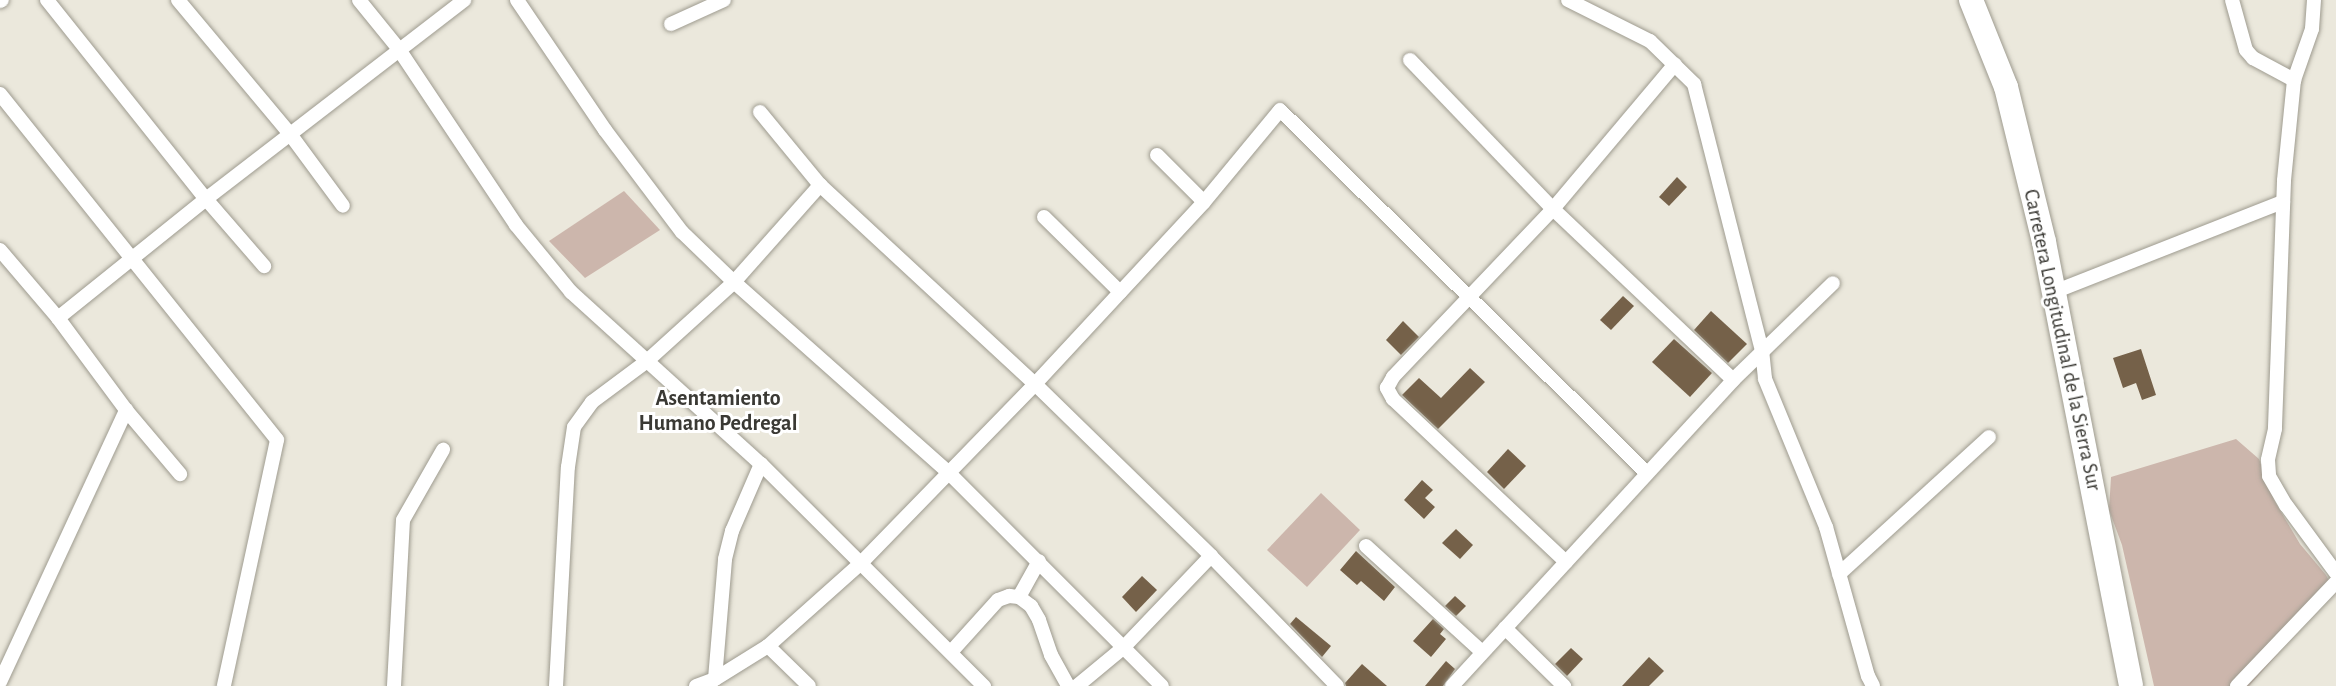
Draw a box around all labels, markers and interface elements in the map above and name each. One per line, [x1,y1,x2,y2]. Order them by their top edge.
street label: Carretera Longitudinal de la Sierra Sur [2018,187,2106,493]
district label: Asentamiento Humano Pedregal [639,385,797,436]

